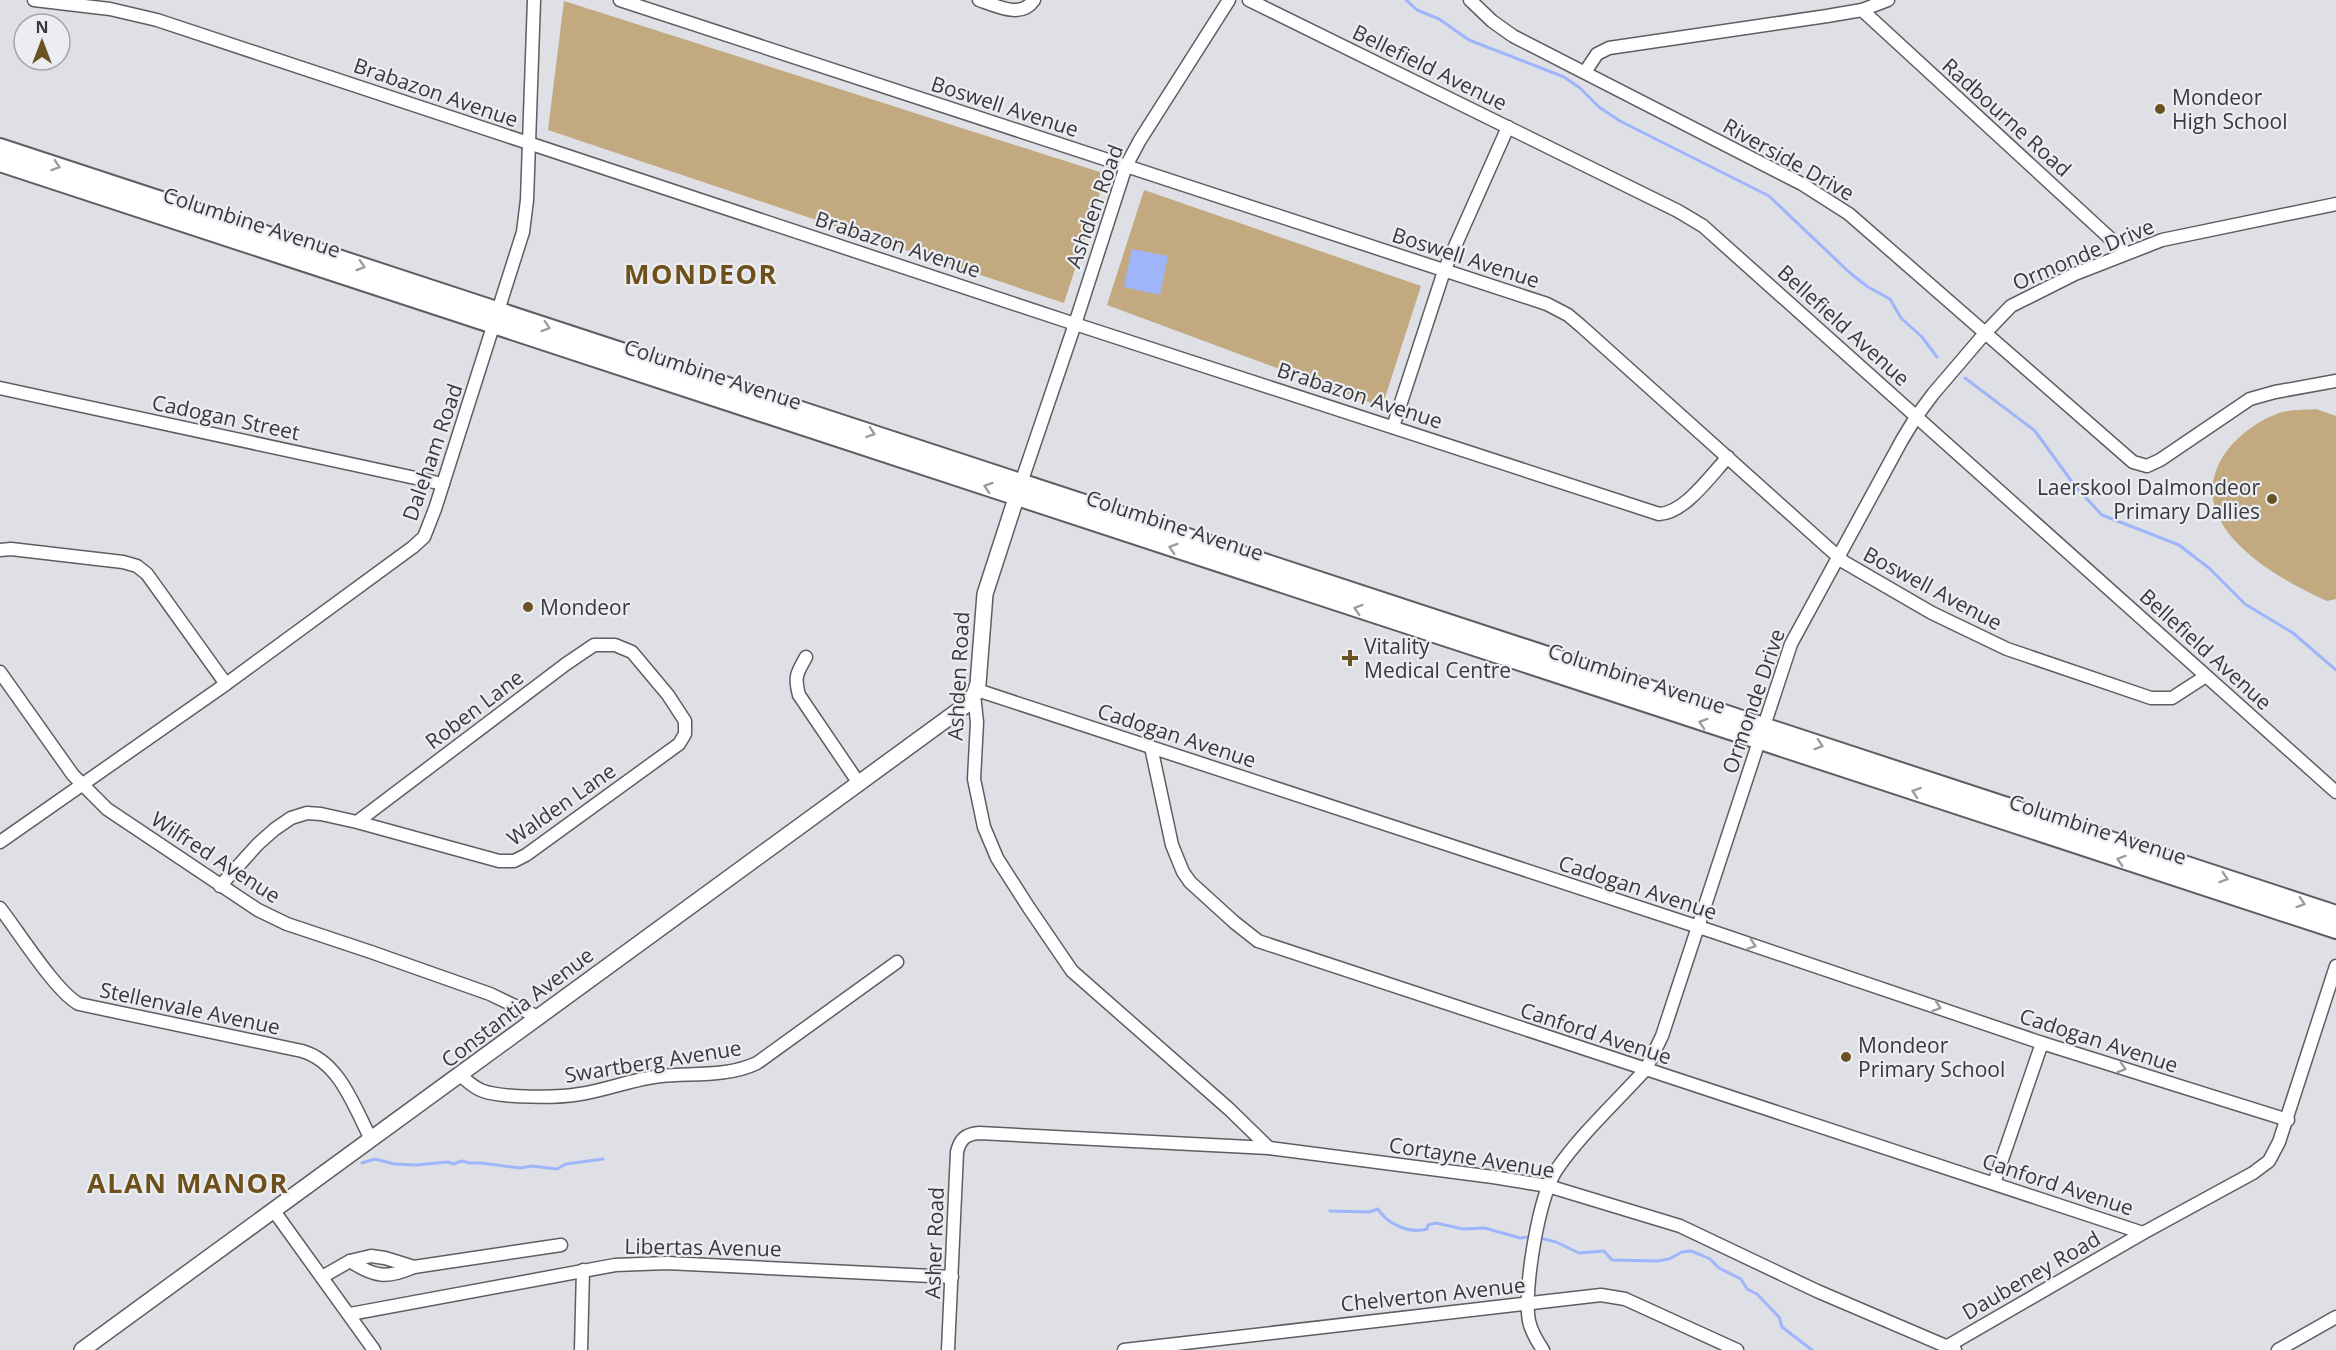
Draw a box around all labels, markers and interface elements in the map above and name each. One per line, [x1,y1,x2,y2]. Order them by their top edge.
north arrow [12,12,72,72]
text: N [35,16,49,38]
street label: Bellefield Avenue [1348,17,1512,117]
street label: Brabazon Avenue [350,51,522,133]
street label: Radbourne Road [1936,52,2078,182]
street label: Boswell Avenue [928,69,1082,143]
place label: Mondeor High School [2172,83,2288,135]
marker: Mondeor High School [2153,102,2167,116]
street label: Riverside Drive [1718,111,1860,207]
street label: Ashden Road [1059,140,1129,272]
one-way arrow [50,158,60,171]
street label: Columbine Avenue [160,180,344,264]
street label: Brabazon Avenue [812,204,984,284]
street label: Ormonde Drive [2008,212,2158,296]
street label: Boswell Avenue [1389,220,1543,294]
district label: MONDEOR [624,255,778,292]
one-way arrow [355,258,366,271]
street label: Bellefield Avenue [1772,258,1916,392]
one-way arrow [540,320,551,332]
street label: Columbine Avenue [621,332,805,416]
street label: Brabazon Avenue [1274,355,1446,435]
street label: Daleham Road [395,380,469,524]
street label: Cadogan Street [150,388,302,446]
one-way arrow [865,426,876,439]
place label: Laerskool Dalmondeor Primary Dallies [2037,473,2260,525]
one-way arrow [983,482,994,495]
street label: Columbine Avenue [1083,483,1267,567]
marker: Laerskool Dalmondeor Primary Dallies [2265,492,2279,506]
street label: Boswell Avenue [1859,540,2007,636]
one-way arrow [1168,543,1179,555]
street label: Bellefield Avenue [2134,582,2278,716]
place label: Mondeor [540,593,631,621]
marker: Mondeor [521,600,535,614]
one-way arrow [1353,604,1364,616]
street label: Ashden Road [941,611,975,741]
street label: Ormonde Drive [1715,625,1791,777]
place label: Vitality Medical Centre [1364,632,1511,684]
street label: Columbine Avenue [1545,636,1729,720]
marker: Vitality Medical Centre [1341,649,1359,667]
street label: Roben Lane [419,663,529,755]
street label: Cadogan Avenue [1094,696,1260,774]
one-way arrow [1698,718,1709,730]
one-way arrow [1813,737,1824,750]
street label: Walden Lane [501,756,621,852]
one-way arrow [1911,787,1922,800]
street label: Columbine Avenue [2006,787,2190,871]
street label: Wilfred Avenue [146,805,286,909]
street label: Cadogan Avenue [1555,848,1721,926]
one-way arrow [2116,855,2127,867]
one-way arrow [2218,871,2229,883]
one-way arrow [2295,896,2305,908]
one-way arrow [1746,938,1757,950]
street label: Constantia Avenue [435,941,599,1073]
street label: Stellenvale Avenue [97,975,283,1041]
street label: Canford Avenue [1517,995,1675,1071]
one-way arrow [1931,1000,1942,1013]
street label: Cadogan Avenue [2016,1001,2182,1079]
place label: Mondeor Primary School [1858,1031,2005,1083]
street label: Swartberg Avenue [563,1033,743,1089]
marker: Mondeor Primary School [1839,1050,1853,1064]
one-way arrow [2116,1061,2127,1073]
street label: Cortayne Avenue [1387,1130,1557,1184]
street label: Canford Avenue [1979,1146,2137,1222]
district label: ALAN MANOR [87,1164,289,1201]
street label: Asher Road [918,1186,950,1300]
street label: Daubeney Road [1957,1224,2105,1326]
street label: Libertas Avenue [624,1232,782,1262]
street label: Chelverton Avenue [1339,1270,1527,1318]

